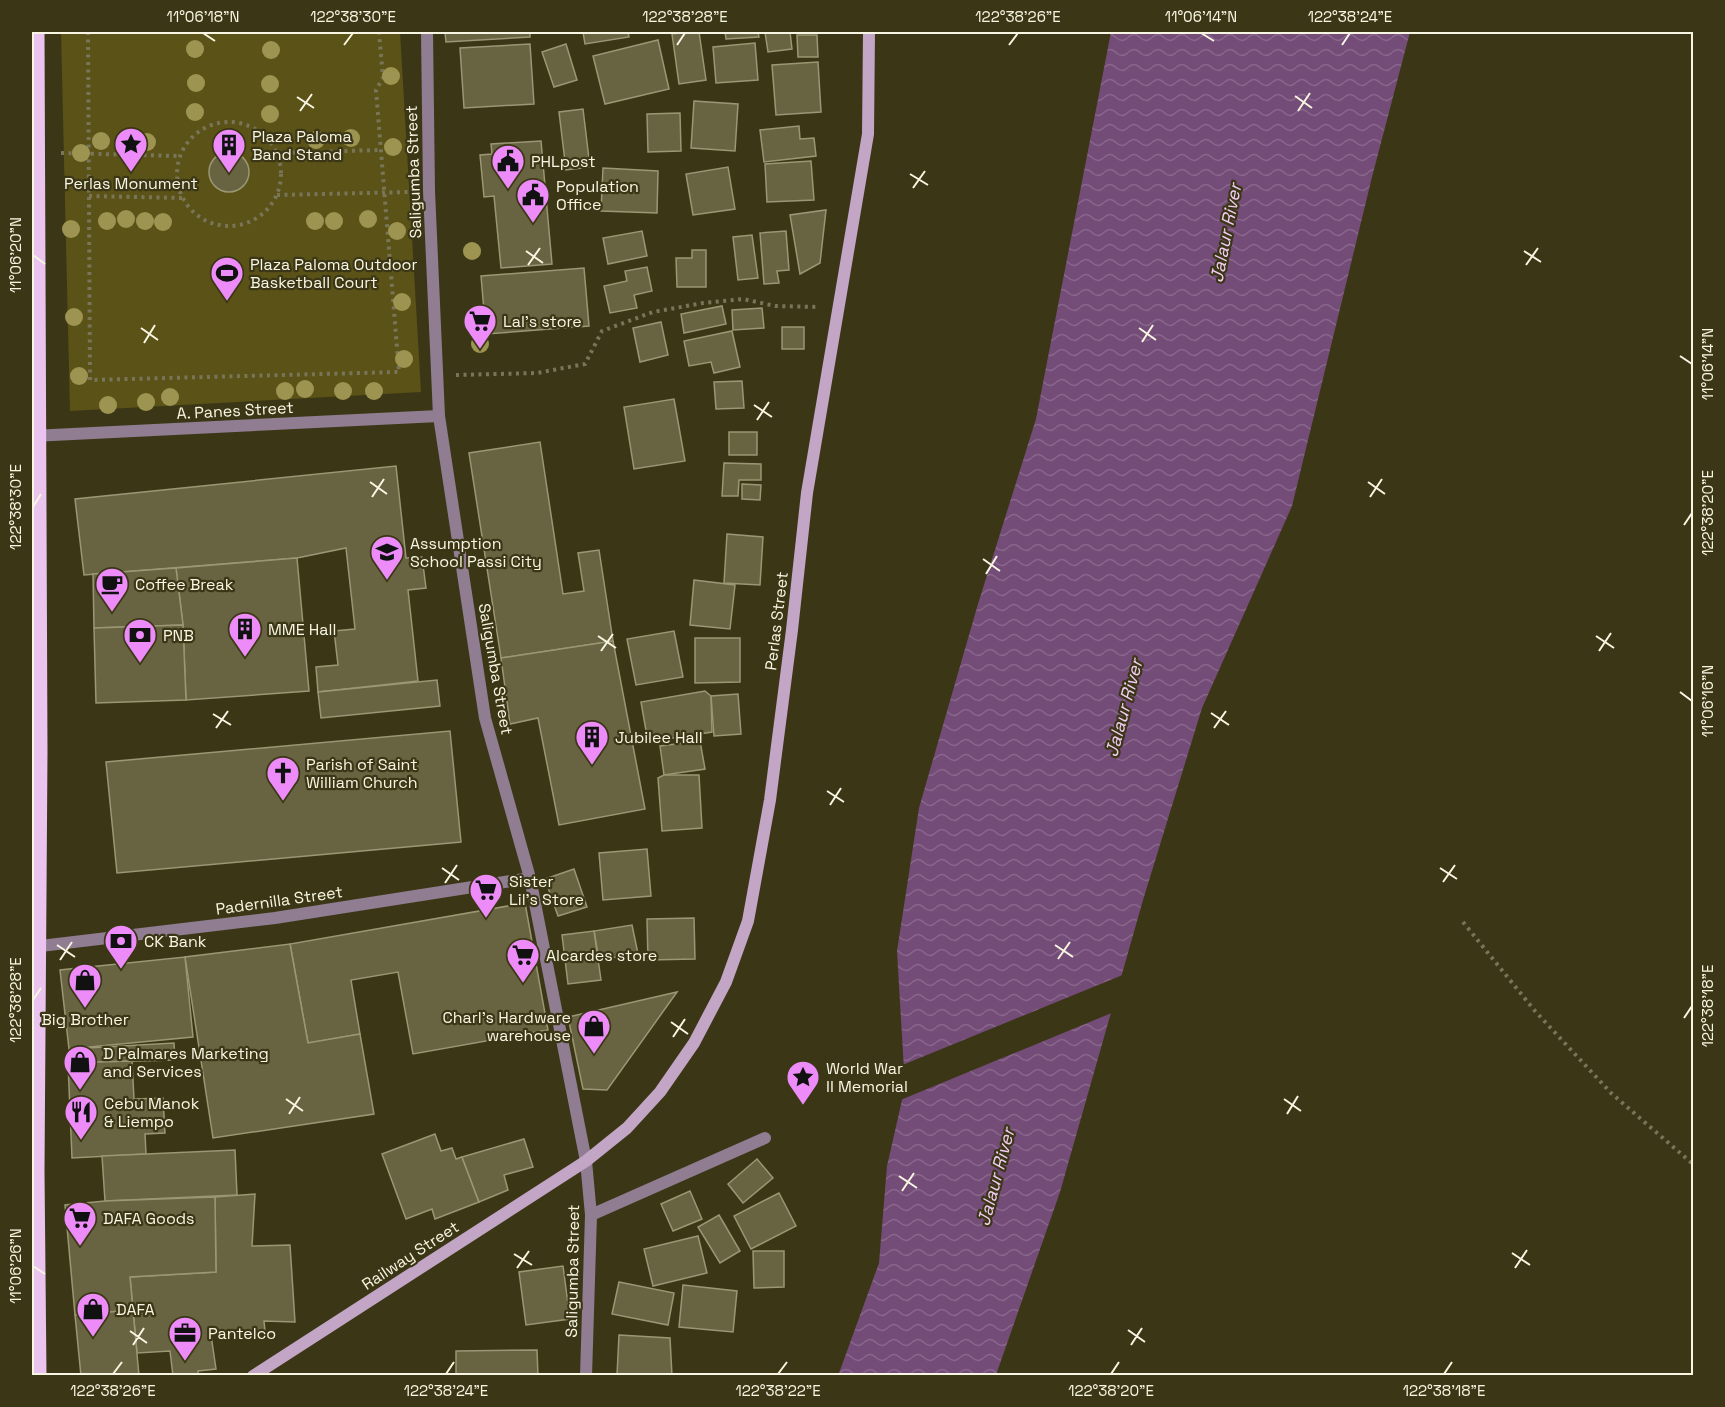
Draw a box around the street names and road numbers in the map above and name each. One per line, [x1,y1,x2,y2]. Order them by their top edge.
street label: Saligumba Street [401,105,426,239]
street label: A. Panes Street [176,397,294,424]
street label: Perlas Street [760,570,793,672]
street label: Saligumba Street [474,602,517,736]
street label: Padernilla Street [214,881,344,920]
street label: Saligumba Street [561,1204,584,1338]
street label: Railway Street [358,1216,463,1295]

